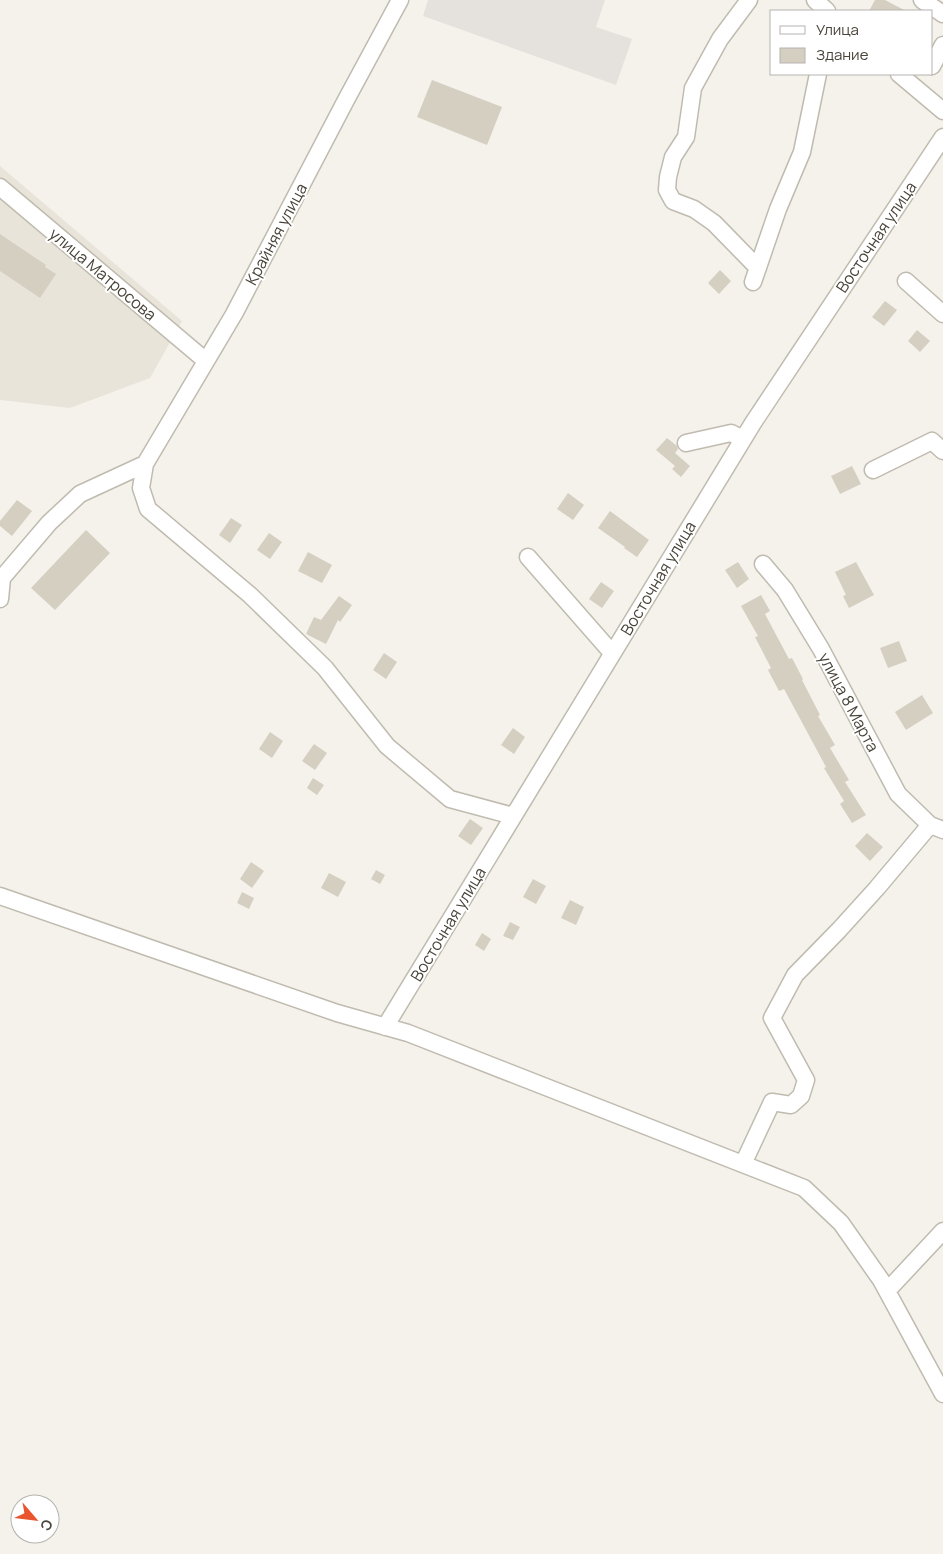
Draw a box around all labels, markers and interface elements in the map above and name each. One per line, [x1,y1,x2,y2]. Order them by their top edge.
legend [770,10,933,75]
text: Улица [816,19,859,40]
text: Здание [816,44,869,65]
street label: Восточная улица [831,177,921,297]
street label: Крайняя улица [240,179,312,289]
street label: улица Матросова [45,223,161,325]
street label: Восточная улица [615,517,701,639]
street label: улица 8 Марта [814,649,884,755]
street label: Восточная улица [405,863,491,985]
north arrow [10,1494,60,1544]
text: С [36,1516,58,1534]

